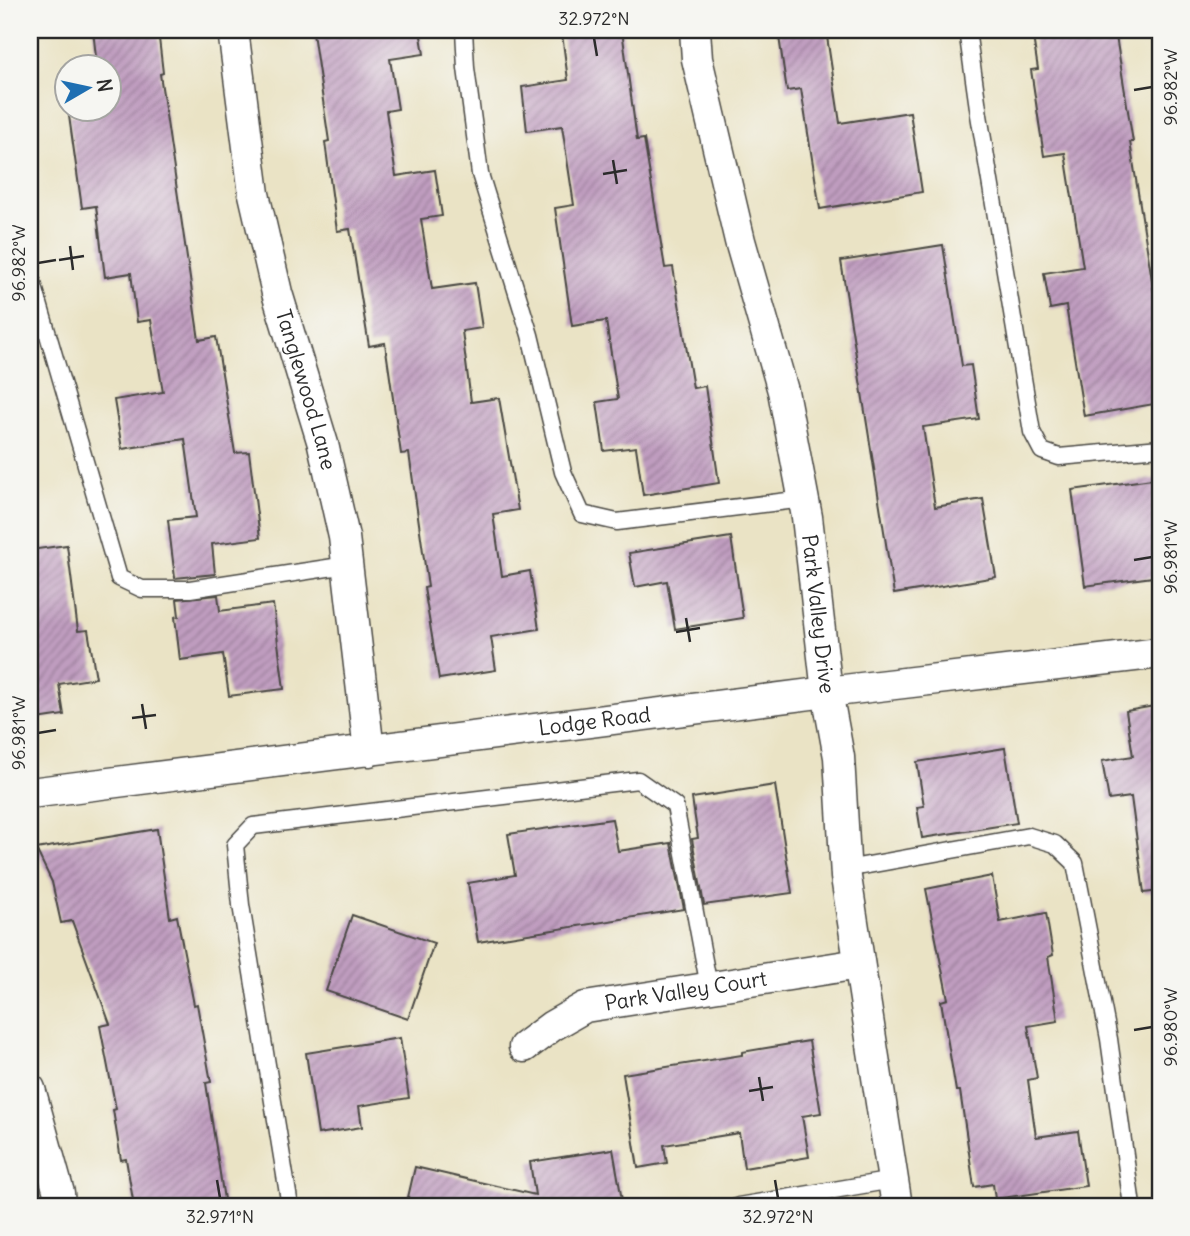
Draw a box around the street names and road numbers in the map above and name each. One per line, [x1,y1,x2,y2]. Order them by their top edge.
street label: Tanglewood Lane [270,306,342,472]
street label: Park Valley Drive [796,533,841,695]
street label: Lodge Road [537,700,652,741]
street label: Park Valley Court [603,965,769,1017]

